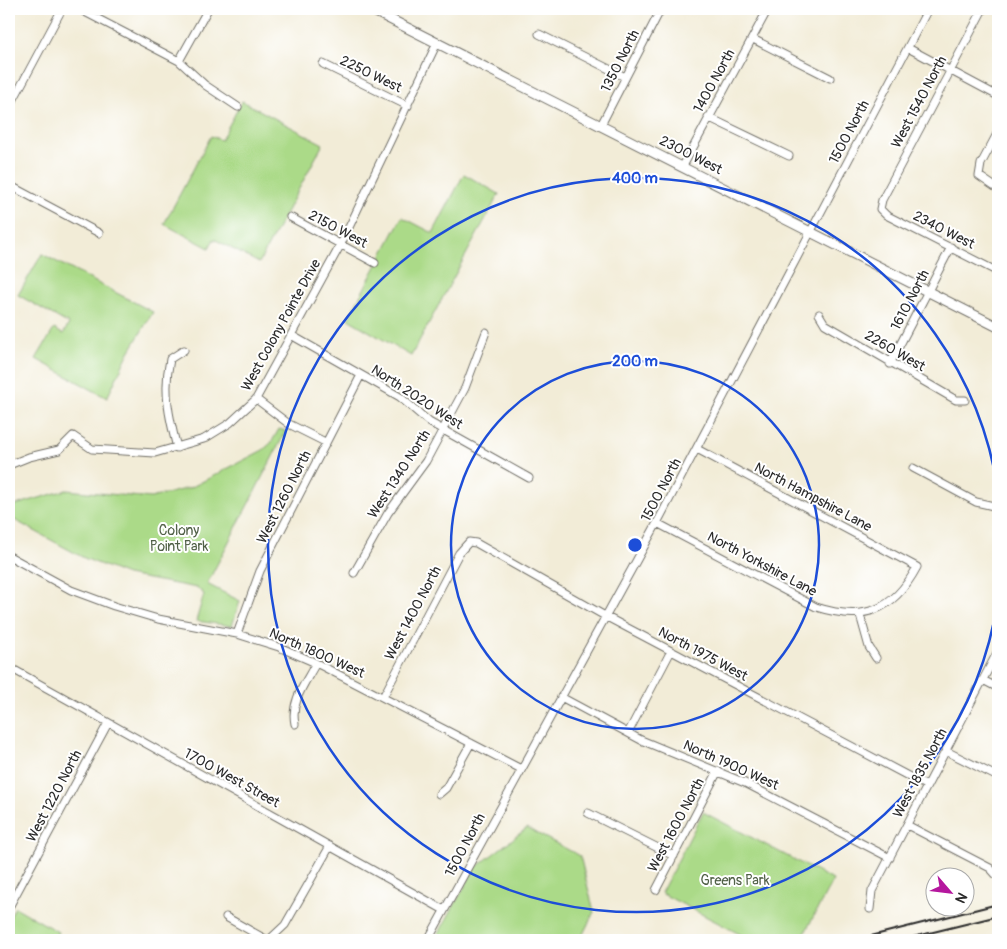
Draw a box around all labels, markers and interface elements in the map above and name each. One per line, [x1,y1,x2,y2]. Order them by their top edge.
street label: 1350 North [597,27,643,95]
street label: 1400 North [690,46,738,116]
street label: 2250 West [337,52,405,96]
street label: West 1540 North [888,53,950,151]
street label: 1500 North [825,97,873,167]
street label: 2300 West [657,132,726,178]
text: 400 m [612,169,658,188]
street label: 2150 West [306,206,371,252]
street label: 2340 West [910,207,978,253]
street label: West Colony Pointe Drive [238,256,324,394]
street label: 1610 North [887,267,933,333]
street label: 2260 West [862,327,929,375]
text: 200 m [612,352,658,371]
street label: North 2020 West [368,361,466,433]
street label: West 1340 North [364,427,434,521]
street label: West 1260 North [253,448,315,546]
street label: 1500 North [637,455,685,525]
street label: North Hampshire Lane [751,459,875,535]
park label: Colony Point Park [150,522,208,555]
street label: North Yorkshire Lane [704,528,820,600]
centre of rings [626,536,644,554]
street label: West 1400 North [381,563,445,663]
street label: North 1975 West [655,623,751,685]
street label: North 1800 West [267,624,368,682]
street label: West 1835 North [889,725,951,821]
street label: North 1900 West [681,736,782,794]
street label: 1700 West Street [181,745,283,811]
street label: West 1220 North [23,747,85,845]
street label: West 1600 North [644,775,708,875]
street label: 1500 North [441,810,489,880]
north arrow [924,866,974,916]
park label: Greens Park [701,872,770,889]
text: N [951,890,971,906]

